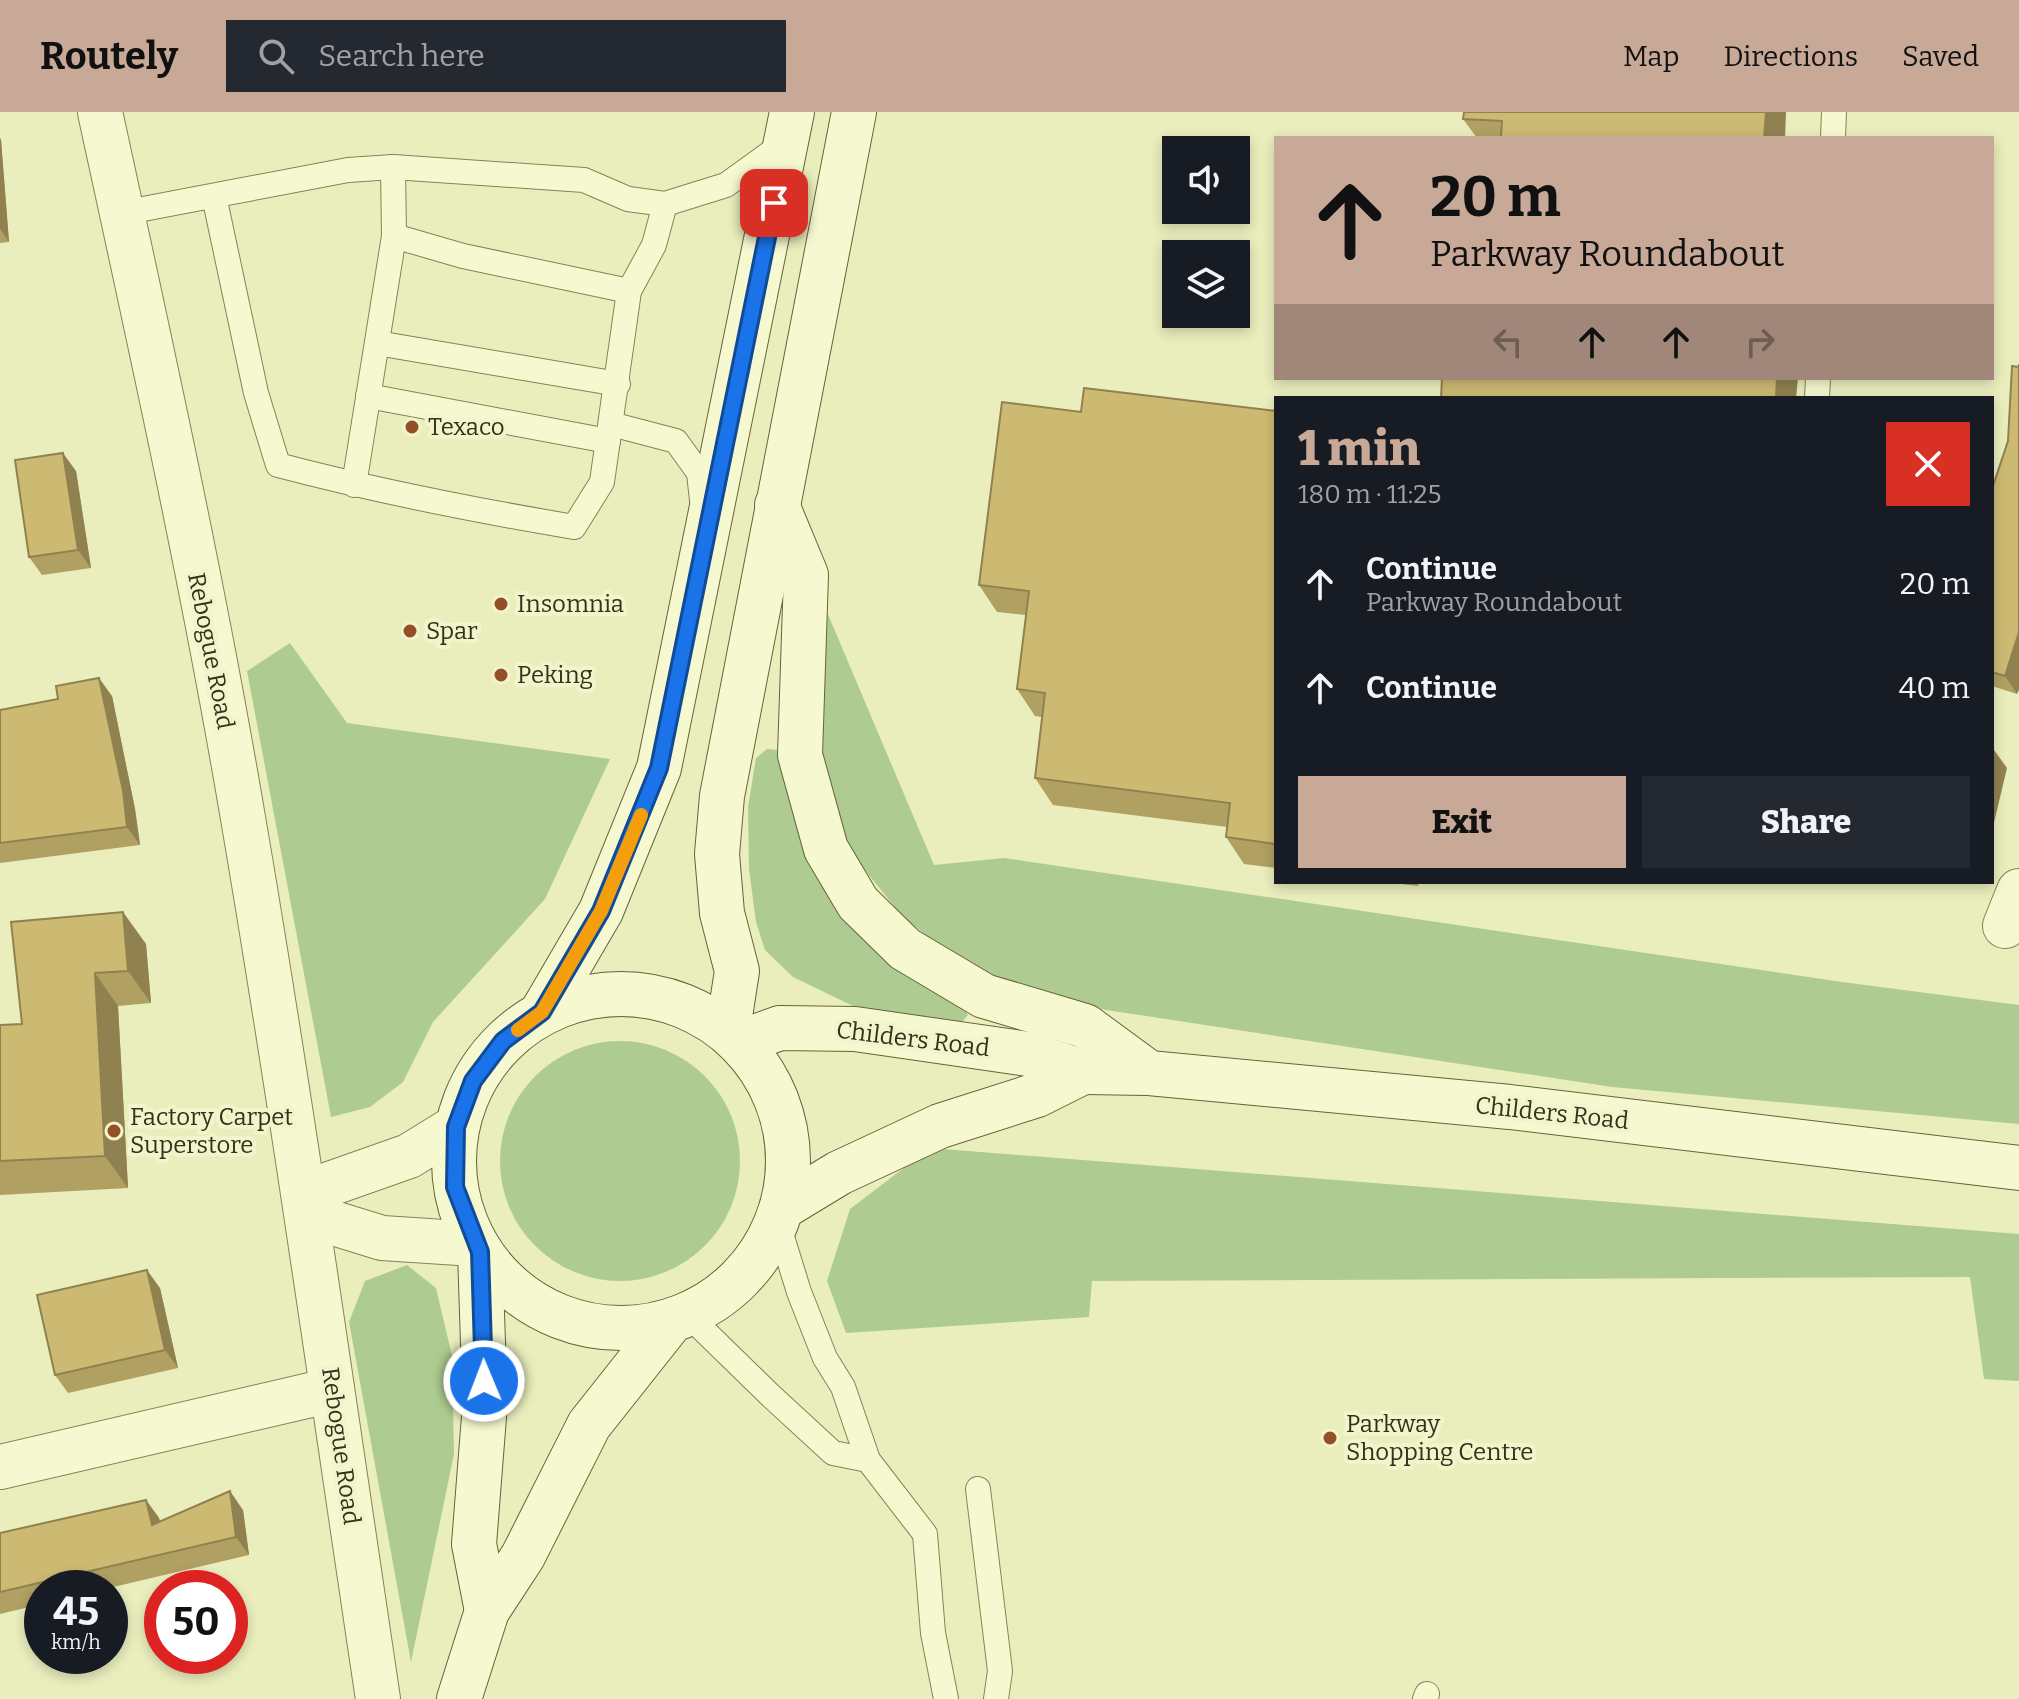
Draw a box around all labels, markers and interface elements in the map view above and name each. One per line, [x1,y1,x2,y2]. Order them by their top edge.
search box [226,20,786,92]
text: Routely [40,33,178,79]
icon: search [254,34,298,78]
text: Search here [318,38,485,74]
text: Map [1623,40,1679,73]
text: Directions [1723,40,1858,73]
text: Saved [1902,40,1979,73]
map controls [1162,136,1250,328]
button: sound [1162,136,1250,224]
text: 20 m [1430,164,1561,231]
icon: ahead [1298,168,1402,272]
pin [740,169,808,237]
icon: arrive [752,181,796,225]
text: Parkway Roundabout [1430,232,1785,276]
button: layers [1162,240,1250,328]
icon: left [1486,320,1530,364]
icon: ahead [1570,320,1614,364]
icon: ahead [1654,320,1698,364]
icon: right [1738,320,1782,364]
place label: Texaco [428,413,505,441]
marker: Texaco [403,418,421,436]
text: 1 min [1298,420,1420,478]
button: close [1886,422,1970,506]
text: 180 m · 11:25 [1298,479,1441,510]
text: Continue [1366,551,1497,587]
icon: ahead [1298,562,1342,606]
text: 20 m [1900,566,1970,602]
street label: Rebogue Road [182,570,240,732]
text: Parkway Roundabout [1366,587,1622,618]
place label: Insomnia [517,590,624,618]
marker: Insomnia [492,595,510,613]
place label: Spar [426,617,478,645]
marker: Spar [401,622,419,640]
place label: Peking [517,661,593,689]
marker: Peking [492,666,510,684]
icon: ahead [1298,666,1342,710]
text: Continue [1366,670,1497,706]
text: 40 m [1899,670,1970,706]
button: Exit [1298,776,1626,868]
button: Share [1642,776,1970,868]
street label: Childers Road [835,1016,991,1062]
street label: Childers Road [1474,1091,1630,1135]
place label: Factory Carpet Superstore [130,1103,293,1159]
marker: Factory Carpet Superstore [105,1122,123,1140]
position arrow [442,1339,526,1423]
street label: Rebogue Road [316,1365,366,1527]
place label: Parkway Shopping Centre [1346,1410,1533,1466]
marker: Parkway Shopping Centre [1321,1429,1339,1447]
speed limit sign: 50 [144,1570,248,1674]
text: 45 [53,1588,99,1636]
text: km/h [51,1630,101,1654]

